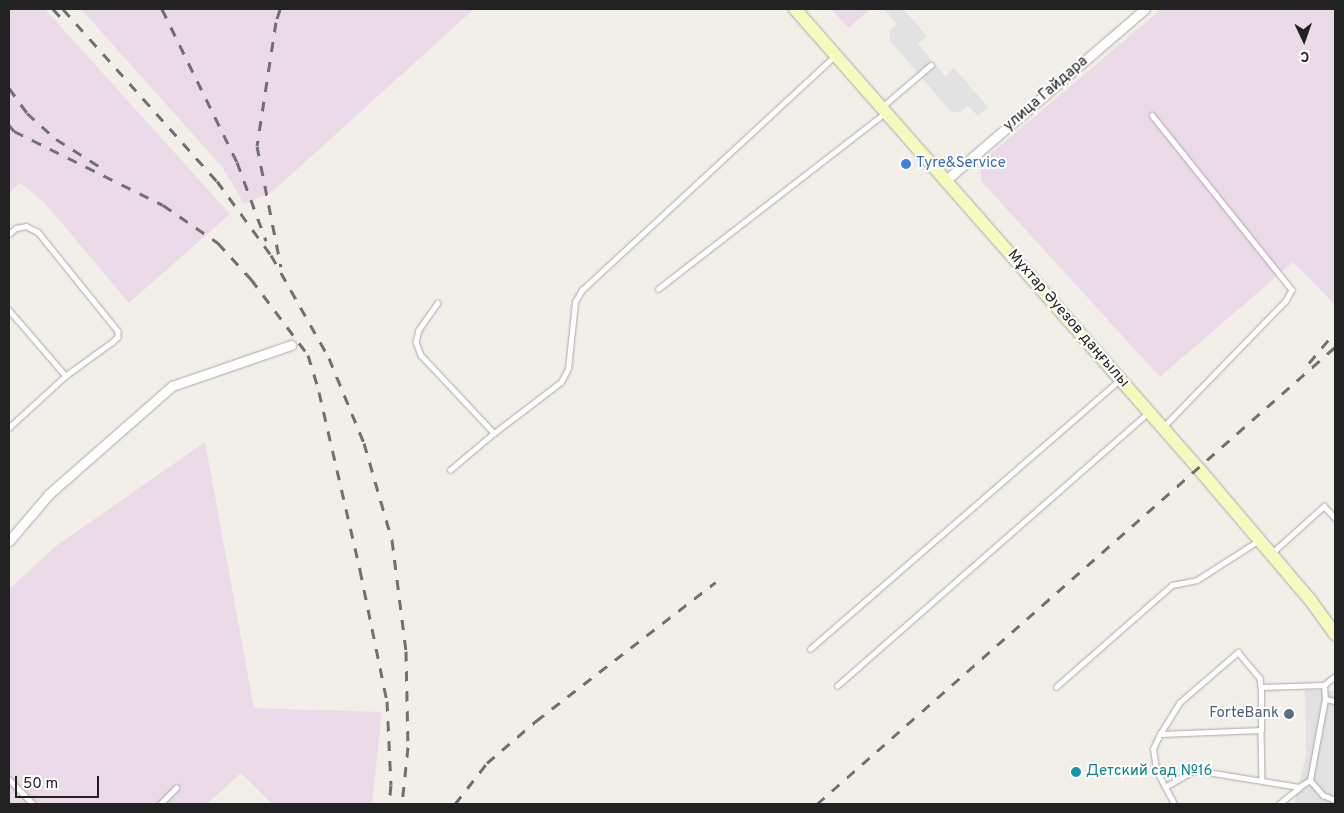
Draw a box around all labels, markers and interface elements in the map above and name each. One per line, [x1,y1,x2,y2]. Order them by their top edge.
north arrow [1279,15,1329,65]
text: С [1300,47,1310,64]
street label: улица Гайдара [1000,53,1092,135]
place label: Tyre&Service [916,155,1006,173]
marker: Tyre&Service [900,158,912,170]
street label: Мұхтар Әуезов даңғылы [1003,247,1133,391]
place label: ForteBank [1209,705,1279,723]
marker: ForteBank [1283,708,1295,720]
place label: Детский сад №16 [1086,763,1212,781]
scale bar [18,766,101,798]
marker: Детский сад №16 [1070,766,1082,778]
text: 50 m [23,775,58,794]

